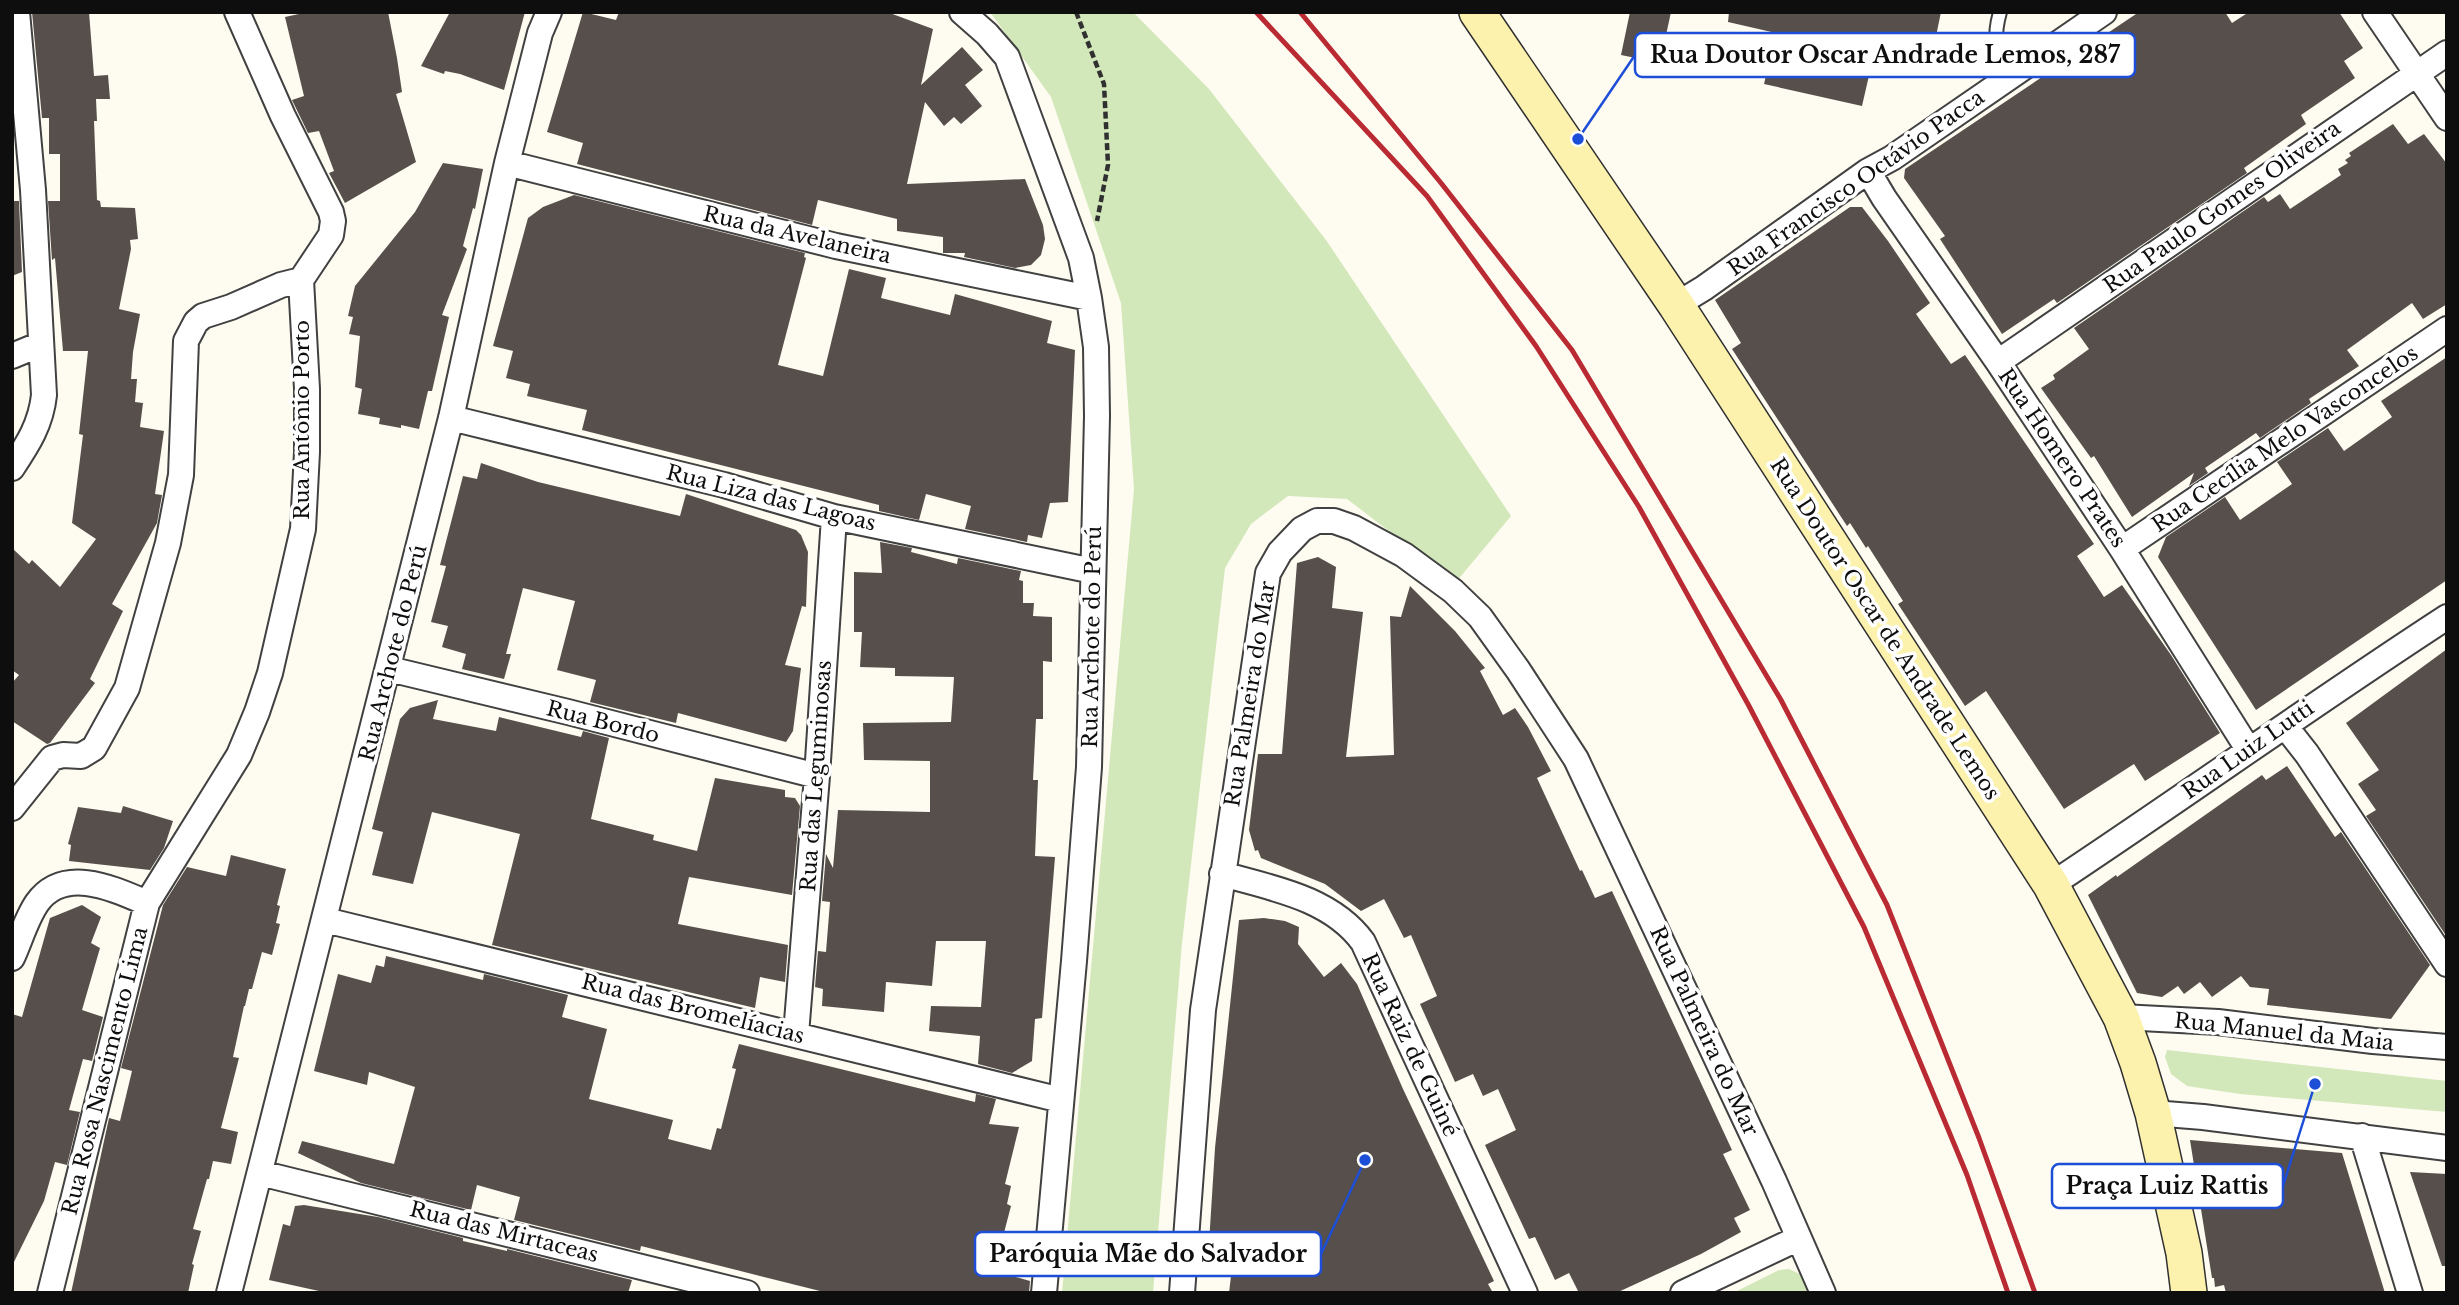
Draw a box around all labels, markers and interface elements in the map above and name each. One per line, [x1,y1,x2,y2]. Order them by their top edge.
callout: Rua Doutor Oscar Andrade Lemos, 287 [1635,33,2135,77]
text: Rua Doutor Oscar Andrade Lemos, 287 [1650,41,2121,69]
street label: Rua Francisco Octávio Pacca [1723,84,1989,282]
street label: Rua Paulo Gomes Oliveira [2098,115,2346,299]
street label: Rua da Avelaneira [701,201,894,269]
street label: Rua Antônio Porto [289,320,315,520]
street label: Rua Cecília Melo Vasconcelos [2147,340,2423,538]
street label: Rua Homero Prates [1992,364,2132,552]
street label: Rua Doutor Oscar de Andrade Lemos [1764,453,2006,805]
street label: Rua Liza das Lagoas [663,459,879,537]
street label: Rua Archote do Perú [1077,526,1107,748]
street label: Rua Archote do Perú [353,542,433,764]
street label: Rua Palmeira do Mar [1219,579,1281,809]
street label: Rua das Leguminosas [795,659,837,893]
street label: Rua Bordo [544,695,662,749]
street label: Rua Luiz Lutti [2177,695,2319,805]
street label: Rua Palmeira do Mar [1644,922,1764,1140]
street label: Rua Rosa Nascimento Lima [57,924,154,1218]
street label: Rua Raiz de Guiné [1356,949,1464,1141]
street label: Rua das Bromelíacias [579,969,807,1049]
street label: Rua Manuel da Maia [2173,1008,2396,1057]
callout: Praça Luiz Rattis [2052,1164,2283,1208]
text: Praça Luiz Rattis [2066,1172,2268,1200]
street label: Rua das Mirtaceas [407,1196,601,1268]
callout: Paróquia Mãe do Salvador [975,1232,1321,1276]
text: Paróquia Mãe do Salvador [989,1240,1308,1268]

